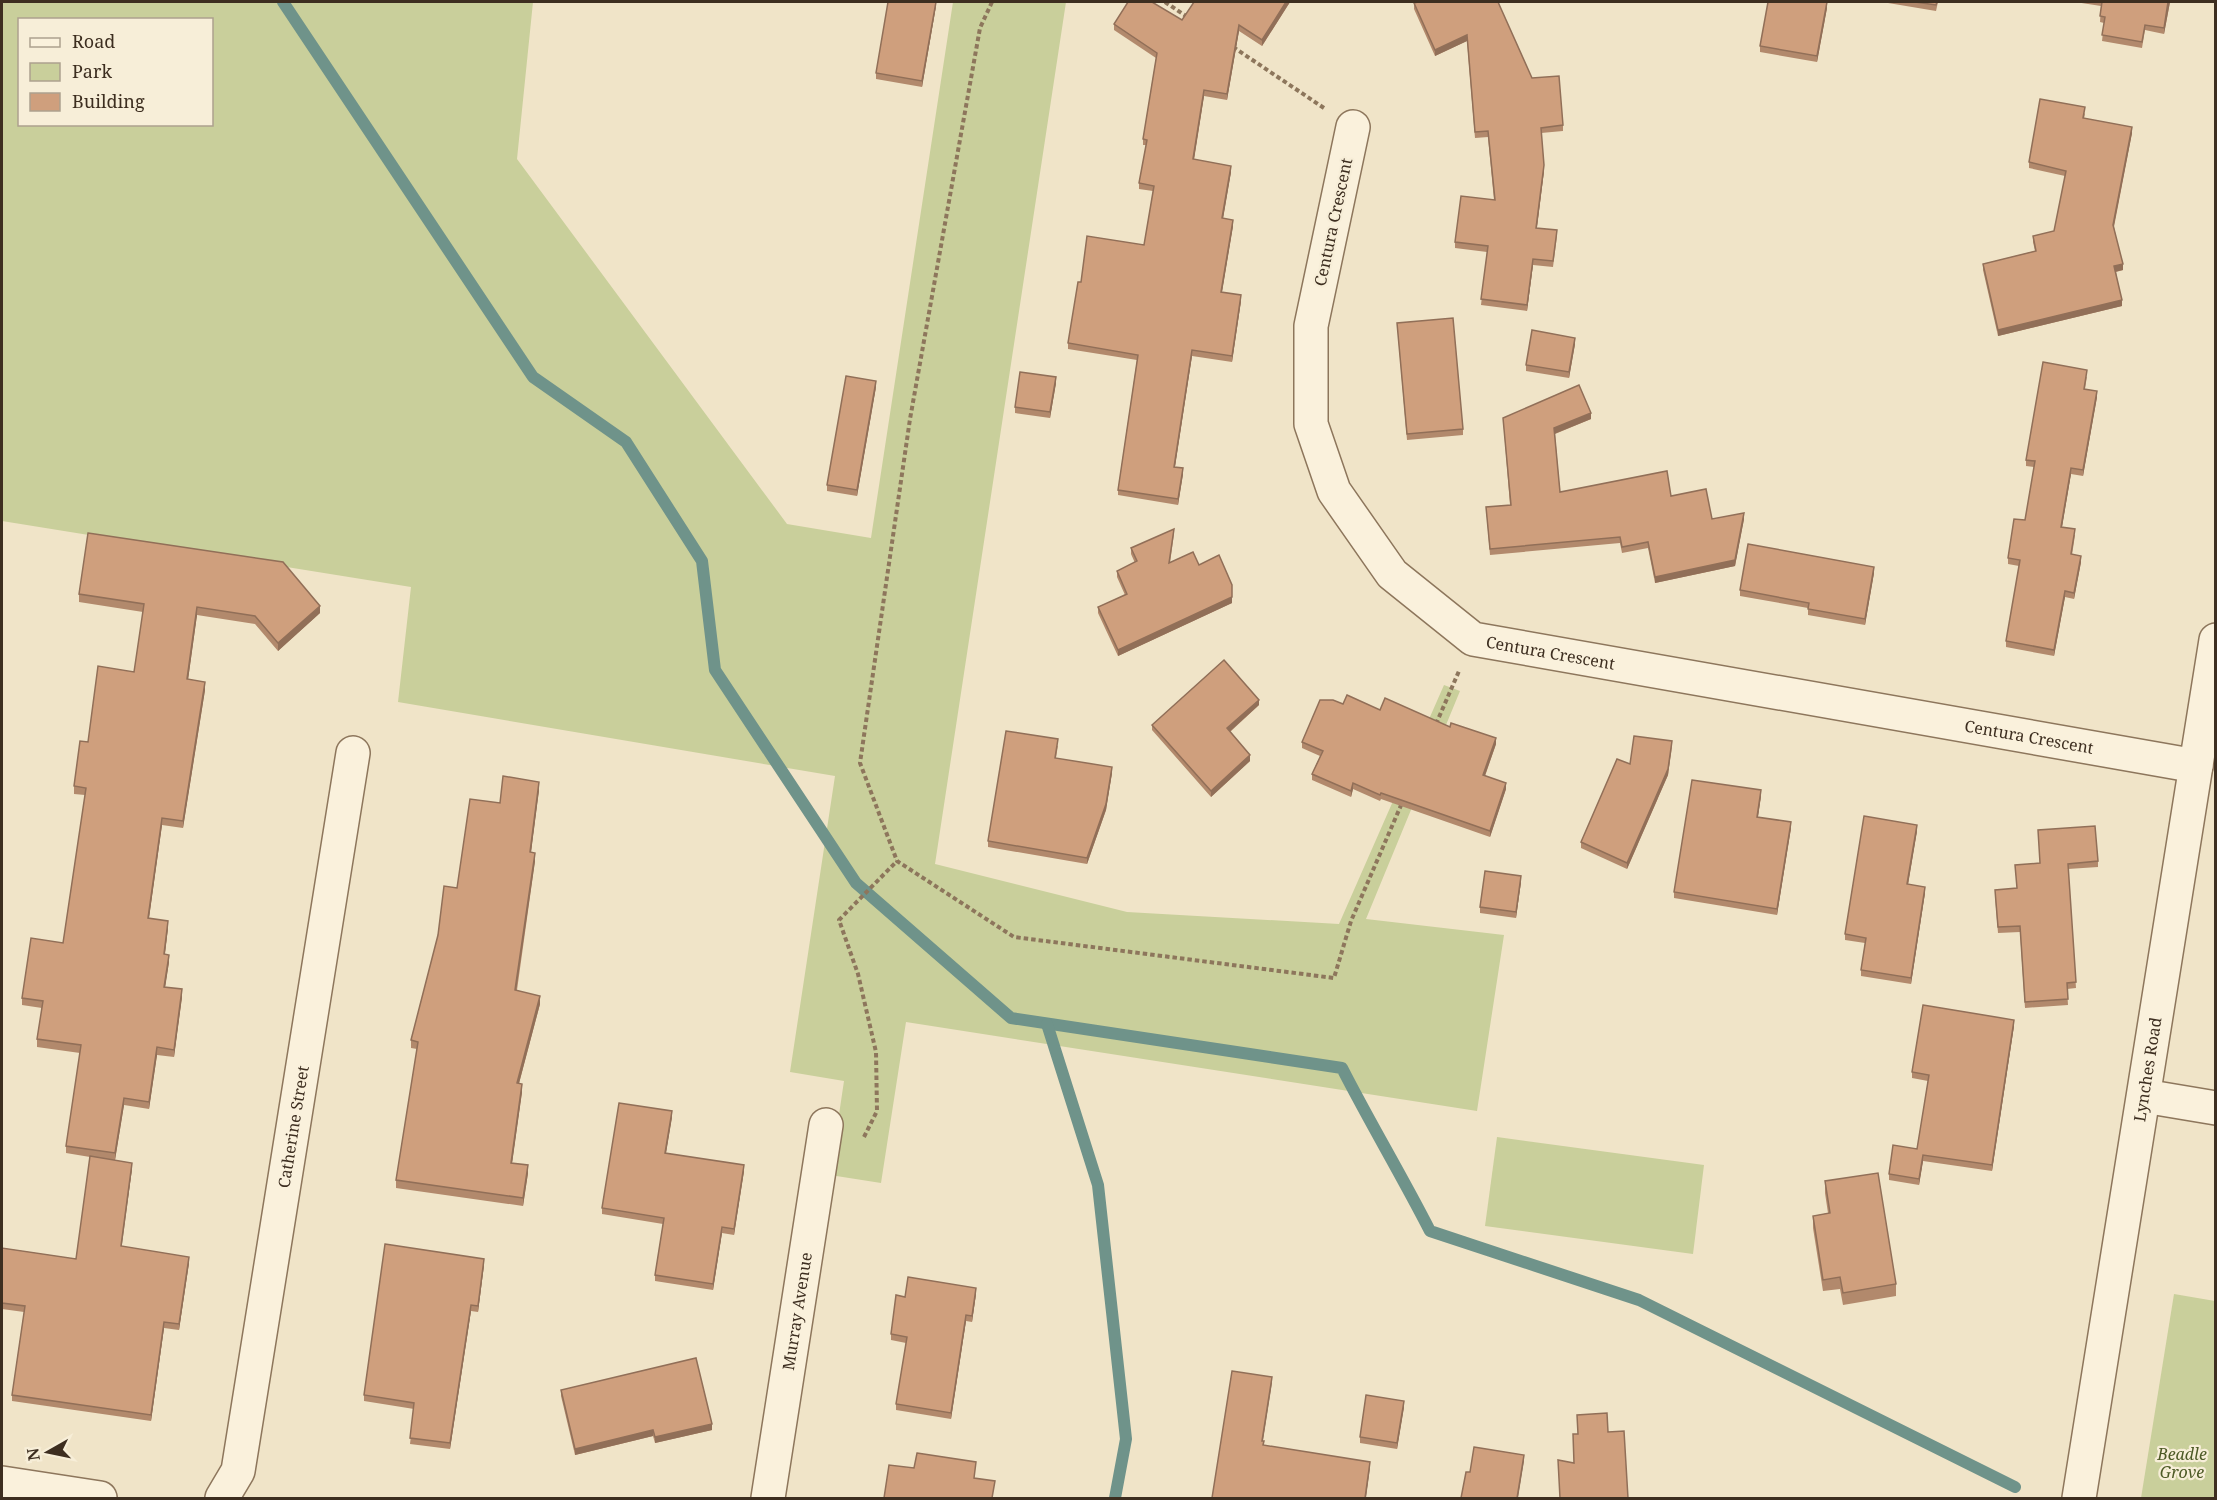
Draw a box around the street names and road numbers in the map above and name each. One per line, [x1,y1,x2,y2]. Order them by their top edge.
street label: Centura Crescent [1309,156,1357,288]
street label: Centura Crescent [1484,630,1617,675]
street label: Centura Crescent [1963,715,2096,759]
street label: Lynches Road [2128,1015,2167,1123]
street label: Catherine Street [272,1064,314,1190]
street label: Murray Avenue [777,1251,817,1372]

